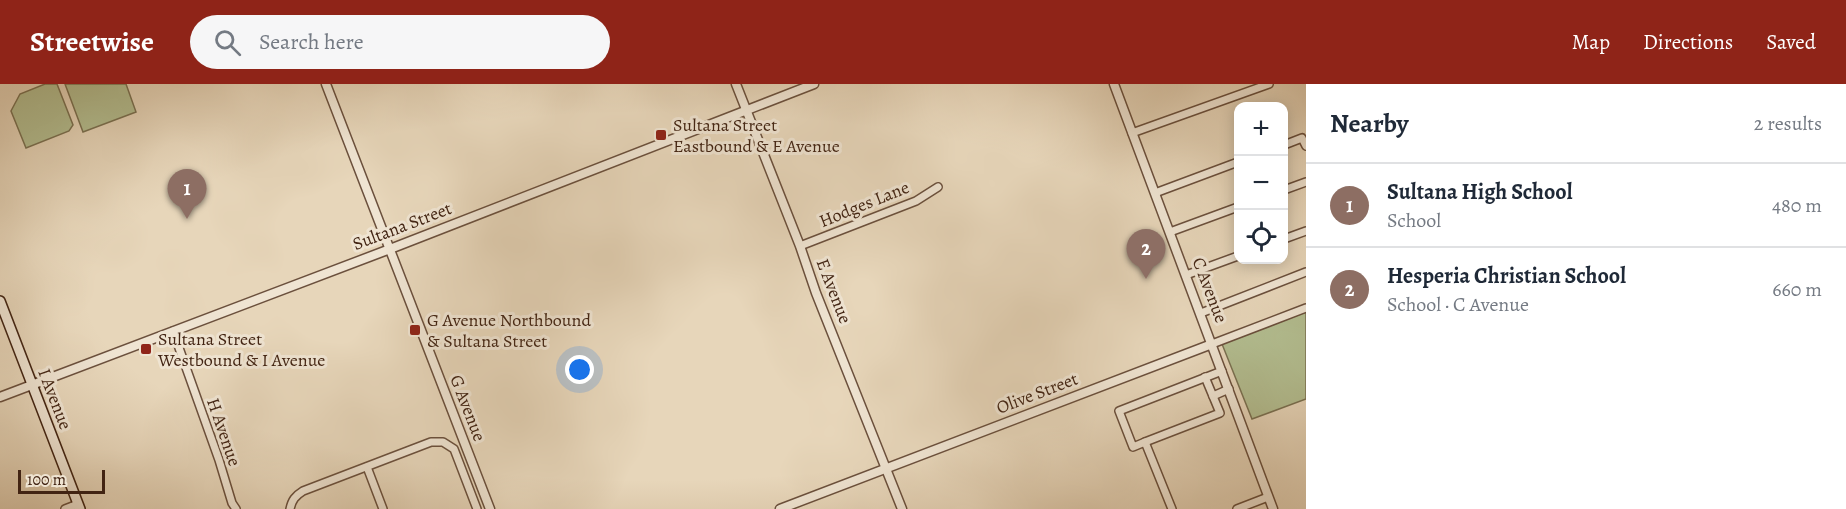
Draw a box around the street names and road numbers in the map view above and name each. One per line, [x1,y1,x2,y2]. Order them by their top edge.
street label: Hodges Lane [815,175,913,233]
street label: Sultana Street [349,196,455,256]
street label: C Avenue [1187,254,1233,326]
street label: E Avenue [811,255,857,327]
street label: I Avenue [32,365,78,433]
street label: Olive Street [993,366,1081,420]
street label: G Avenue [444,371,492,445]
street label: H Avenue [201,395,247,469]

